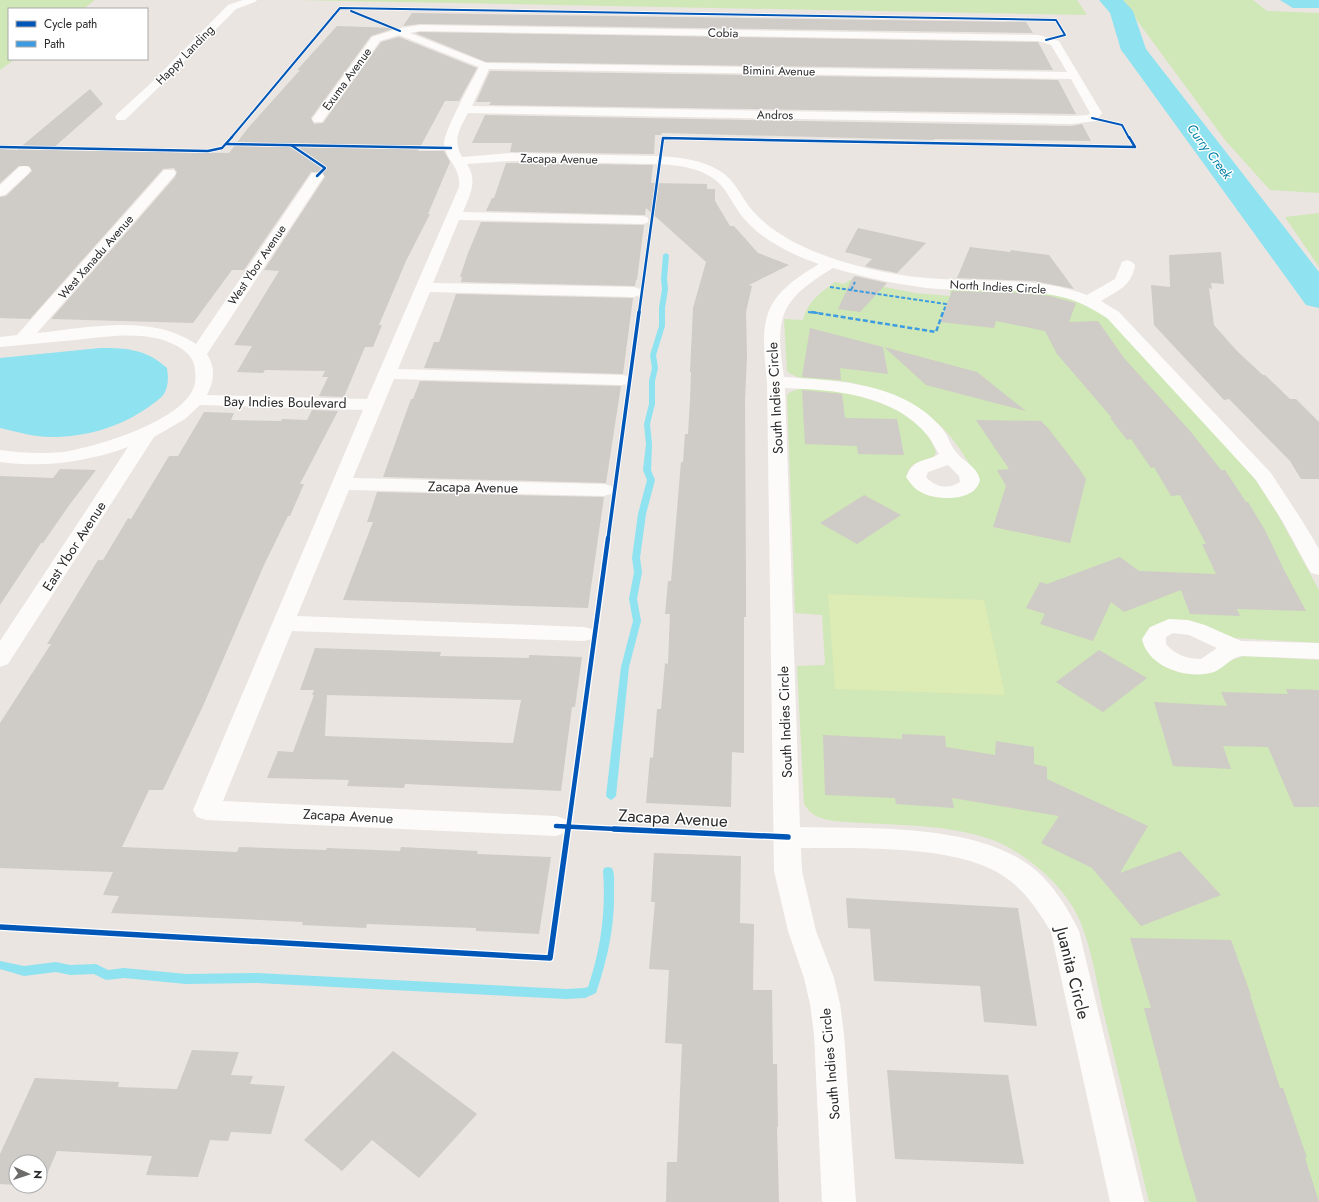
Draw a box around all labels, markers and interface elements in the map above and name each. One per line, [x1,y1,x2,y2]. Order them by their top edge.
legend [8,8,148,60]
text: Cycle path [44,15,97,33]
street label: Happy Landing [152,21,218,89]
street label: Cobia [708,24,739,42]
text: Path [44,35,65,53]
street label: Exuma Avenue [318,44,376,114]
street label: Bimini Avenue [742,61,816,81]
street label: Andros [757,106,794,124]
water label: Curry Creek [1182,120,1237,183]
street label: Zacapa Avenue [520,149,598,169]
street label: West Xanadu Avenue [54,211,138,303]
street label: West Ybor Avenue [223,221,291,309]
street label: North Indies Circle [949,275,1047,299]
street label: South Indies Circle [762,342,788,454]
street label: Bay Indies Boulevard [223,391,347,413]
street label: Zacapa Avenue [428,476,518,498]
street label: East Ybor Avenue [37,497,111,595]
street label: South Indies Circle [773,666,797,778]
street label: Zacapa Avenue [618,803,729,833]
street label: Zacapa Avenue [302,804,394,828]
street label: Juanita Circle [1049,922,1096,1022]
street label: South Indies Circle [815,1007,845,1121]
north arrow [8,1154,48,1194]
text: N [30,1170,46,1179]

